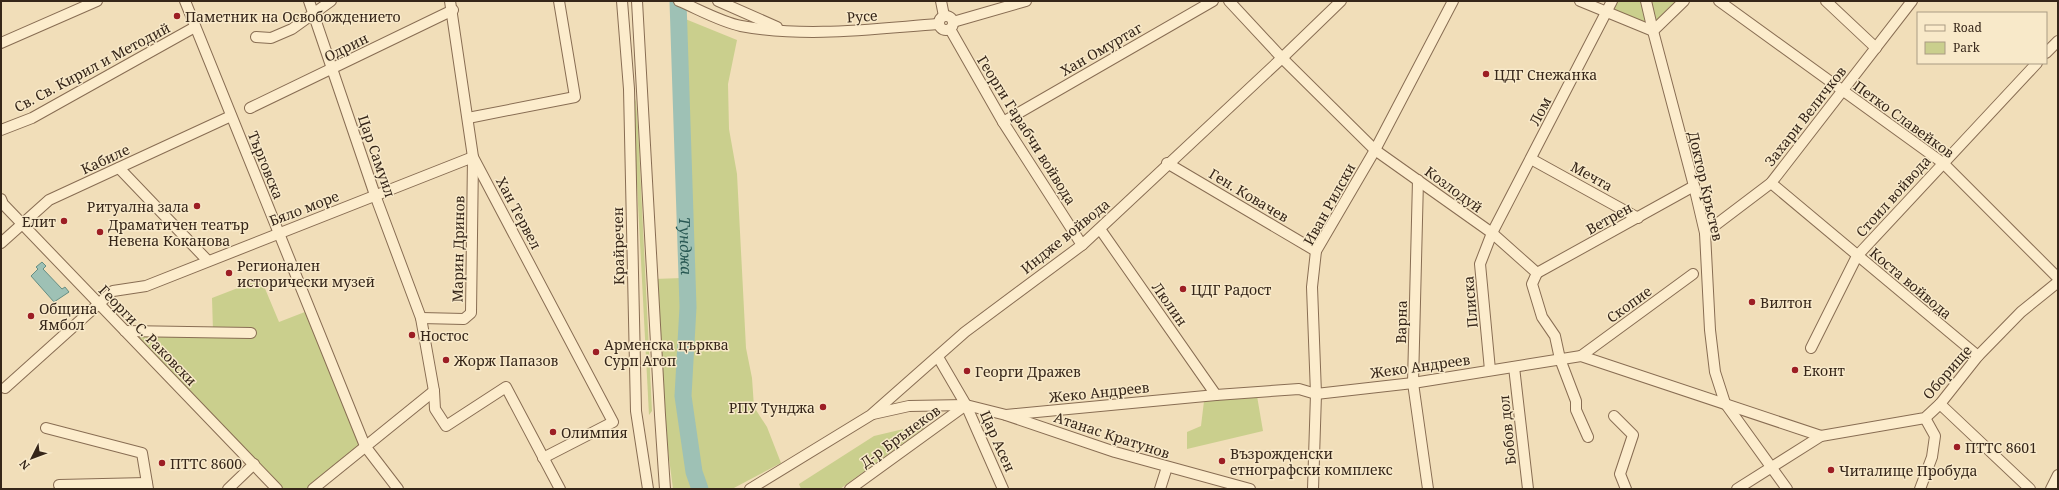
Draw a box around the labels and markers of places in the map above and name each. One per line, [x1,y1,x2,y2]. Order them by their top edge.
place label: Паметник на Освобождението [185,7,401,26]
marker: Паметник на Освобождението [172,11,182,21]
place label: ЦДГ Снежанка [1494,65,1597,84]
marker: ЦДГ Снежанка [1481,69,1491,79]
place label: Ритуална зала [87,197,189,216]
marker: Ритуална зала [192,201,202,211]
place label: Елит [22,212,57,231]
place label: Драматичен театър Невена Коканова [108,215,249,250]
marker: Елит [59,216,69,226]
marker: Драматичен театър Невена Коканова [95,227,105,237]
place label: Регионален исторически музей [237,256,375,291]
marker: Регионален исторически музей [224,268,234,278]
place label: ЦДГ Радост [1191,280,1272,299]
marker: ЦДГ Радост [1178,284,1188,294]
place label: Вилтон [1760,293,1812,312]
marker: Вилтон [1747,297,1757,307]
place label: Община Ямбол [38,299,98,334]
marker: Община Ямбол [26,311,36,321]
place label: Ностос [420,326,469,345]
marker: Ностос [407,330,417,340]
place label: Арменска църква Сурп Агоп [604,335,729,370]
marker: Арменска църква Сурп Агоп [591,347,601,357]
place label: Жорж Папазов [453,351,559,370]
marker: Жорж Папазов [441,355,451,365]
place label: Еконт [1803,361,1846,380]
place label: Георги Дражев [975,362,1081,381]
marker: Еконт [1790,365,1800,375]
marker: Георги Дражев [962,366,972,376]
place label: РПУ Тунджа [729,398,815,417]
marker: РПУ Тунджа [818,402,828,412]
place label: Олимпия [561,423,628,442]
marker: Олимпия [548,427,558,437]
place label: ПТТС 8601 [1965,438,2037,457]
marker: ПТТС 8601 [1952,442,1962,452]
place label: Възрожденски етнографски комплекс [1230,444,1393,479]
place label: ПТТС 8600 [170,454,242,473]
marker: Възрожденски етнографски комплекс [1217,456,1227,466]
marker: ПТТС 8600 [157,458,167,468]
place label: Читалище Пробуда [1839,461,1978,480]
marker: Читалище Пробуда [1826,465,1836,475]

